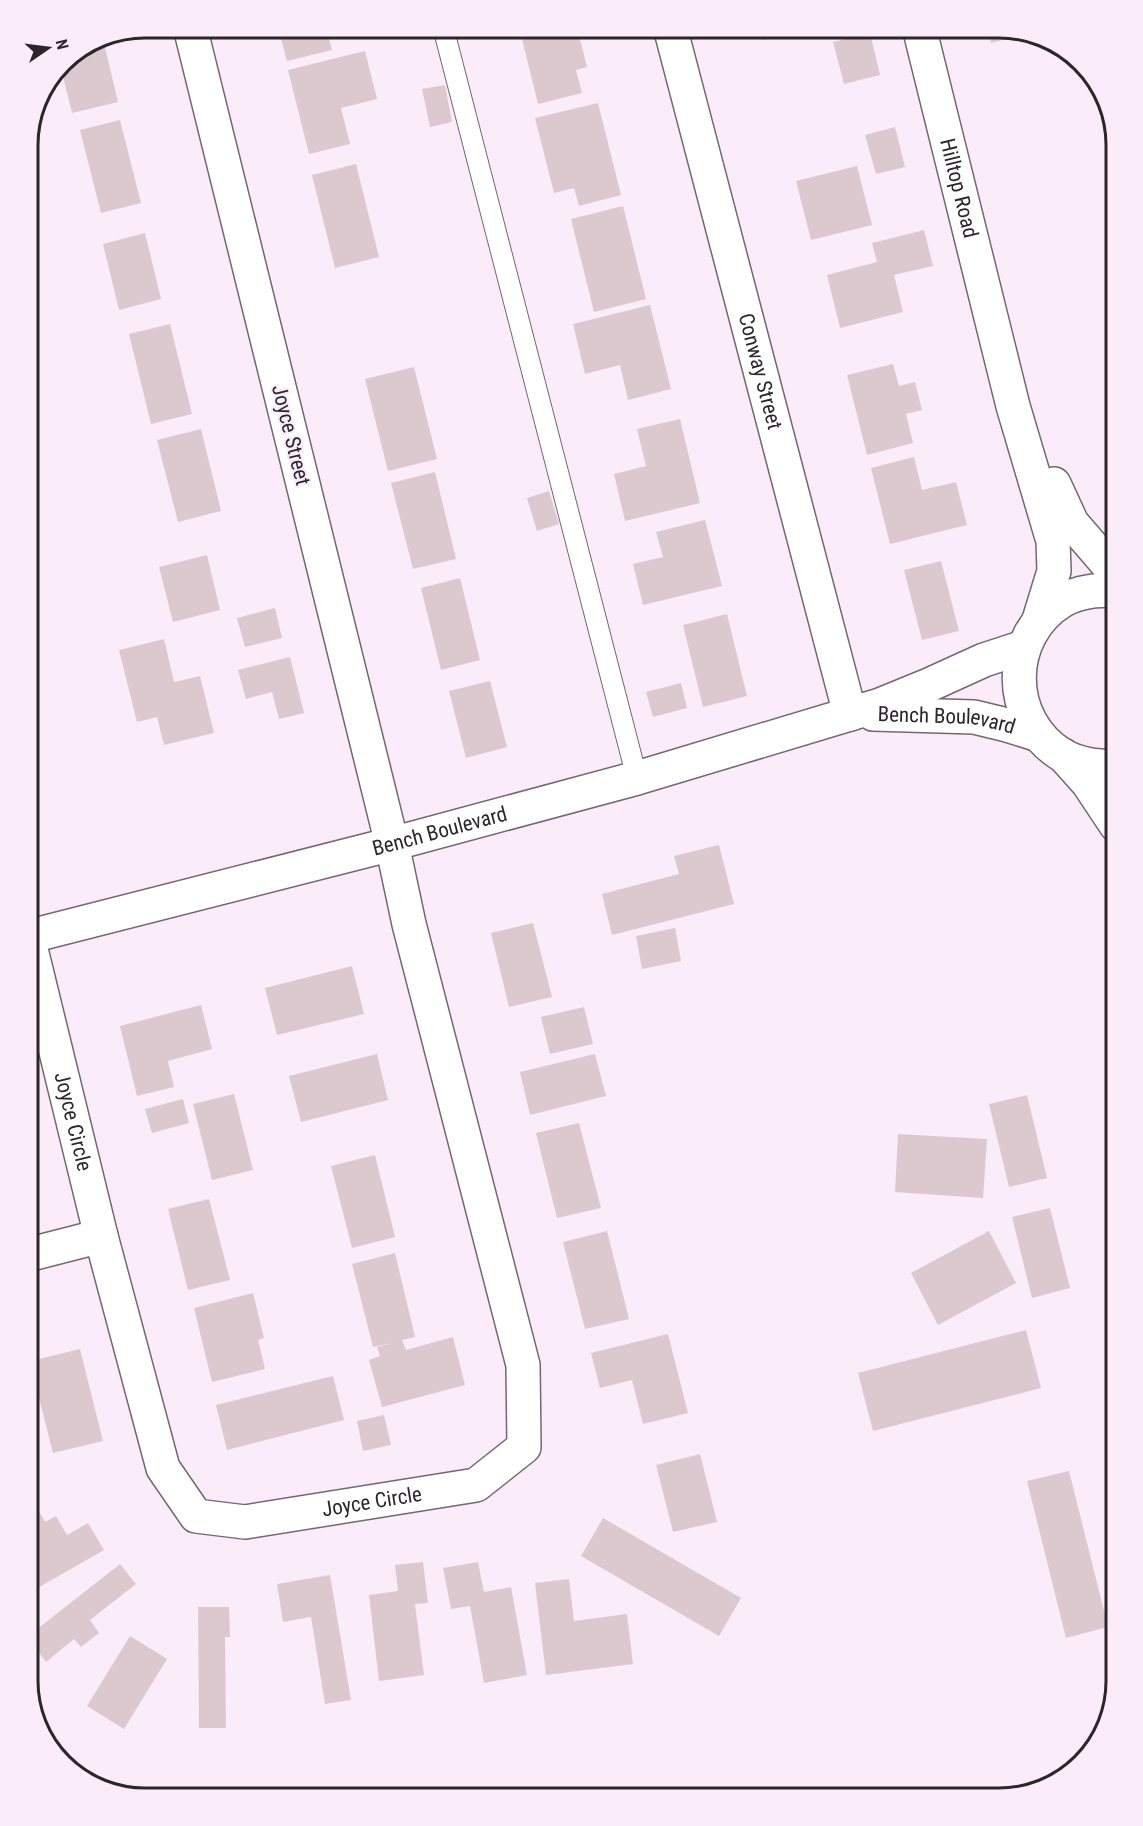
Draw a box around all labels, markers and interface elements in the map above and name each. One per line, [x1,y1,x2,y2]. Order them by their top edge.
north arrow [18,18,78,78]
text: N [52,37,72,52]
street label: Hilltop Road [935,136,983,240]
street label: Conway Street [734,311,787,432]
street label: Joyce Street [267,382,315,488]
street label: Bench Boulevard [877,702,1018,739]
street label: Bench Boulevard [370,802,510,861]
street label: Joyce Circle [49,1070,97,1174]
street label: Joyce Circle [320,1482,424,1522]

